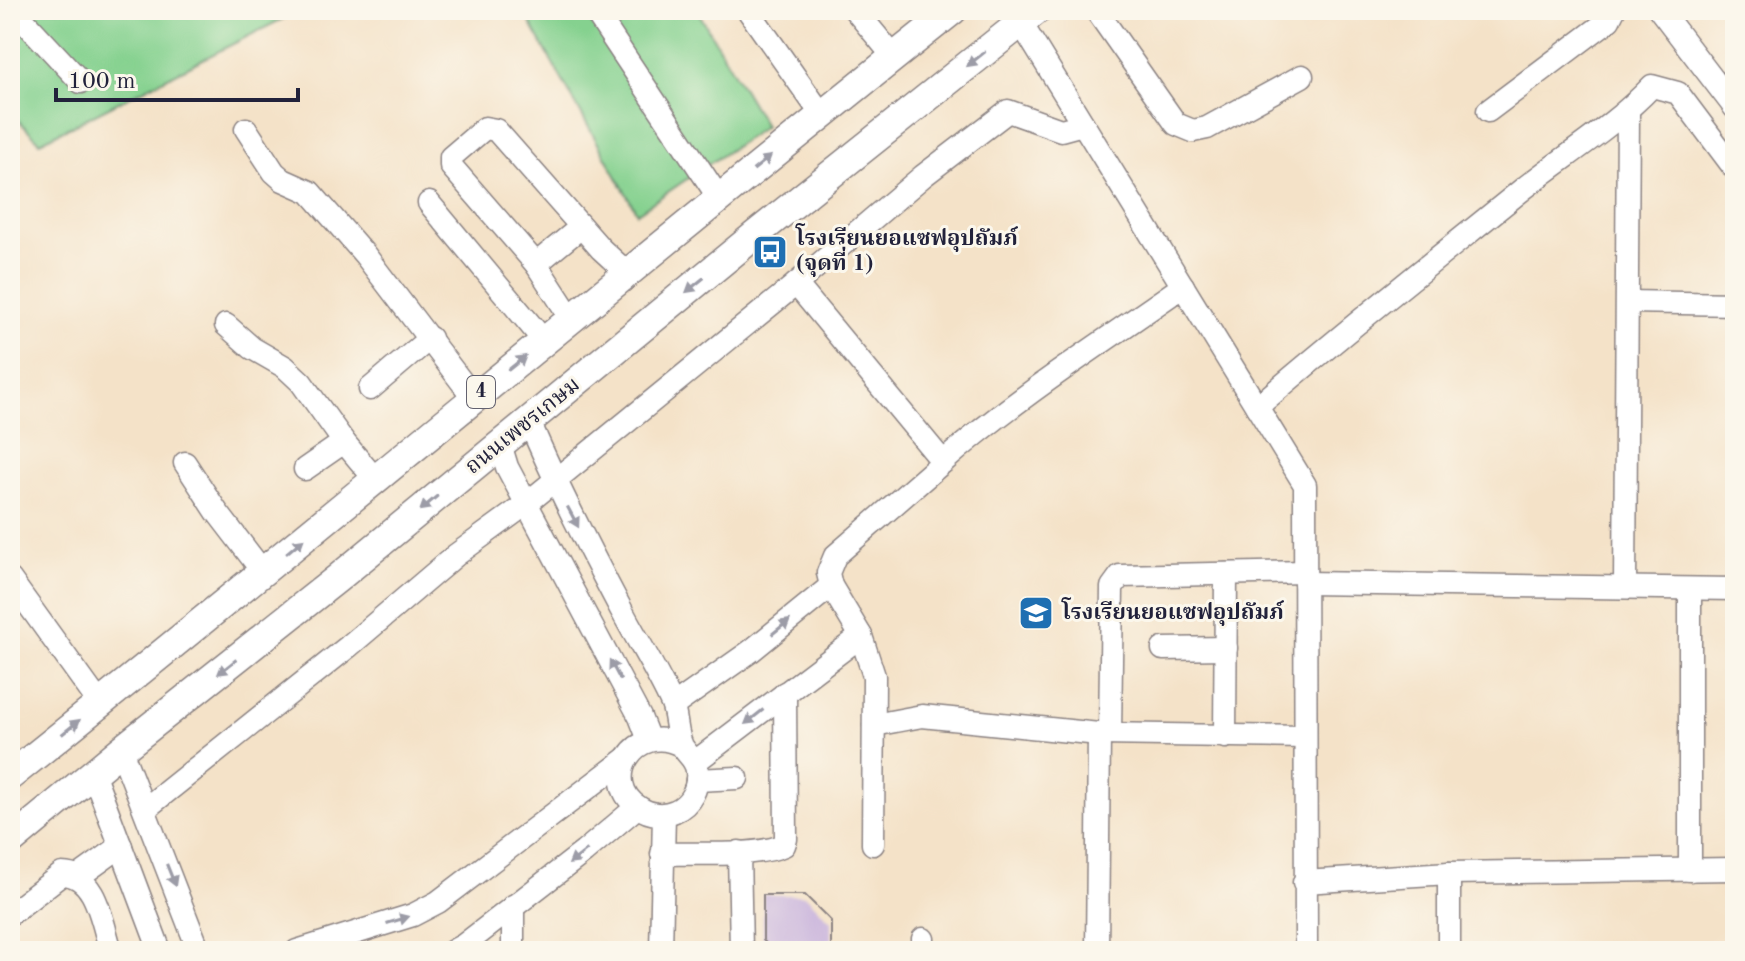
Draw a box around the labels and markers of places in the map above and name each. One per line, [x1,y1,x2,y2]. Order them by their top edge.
place label: โรงเรียนยอแซฟอุปถัมภ์ (จุดที่ 1) [795,223,1019,277]
bus stop icon: โรงเรียนยอแซฟอุปถัมภ์ (จุดที่ 1) [751,233,789,271]
school or university icon: โรงเรียนยอแซฟอุปถัมภ์ [1017,594,1055,632]
place label: โรงเรียนยอแซฟอุปถัมภ์ [1061,597,1285,626]

